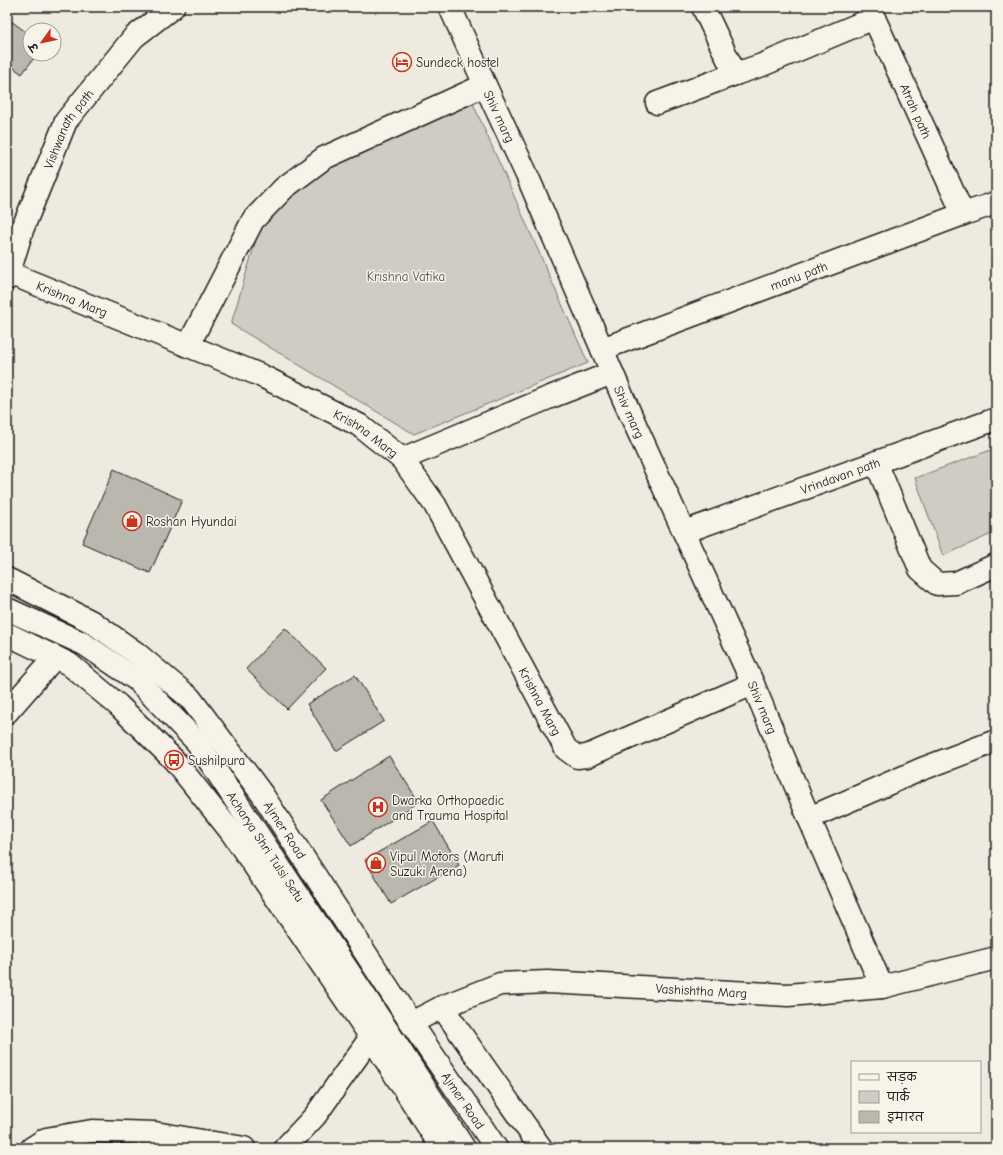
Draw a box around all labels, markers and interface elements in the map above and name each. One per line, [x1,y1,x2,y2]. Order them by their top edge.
north arrow [22,22,62,62]
text: उ [26,39,42,55]
hotel icon: Sundeck hostel [391,51,413,73]
place label: Sundeck hostel [416,55,499,70]
street label: Atrah path [897,81,935,141]
street label: Vishwanath path [40,86,96,171]
street label: Shiv marg [481,88,518,145]
street label: manu path [768,258,829,293]
park label: Krishna Vatika [367,269,445,284]
street label: Krishna Marg [34,277,110,320]
street label: Shiv marg [611,383,648,441]
street label: Krishna Marg [331,406,401,461]
street label: Vrindavan path [798,454,882,497]
shop icon: Roshan Hyundai [121,510,143,532]
place label: Roshan Hyundai [146,514,237,529]
street label: Krishna Marg [516,664,565,738]
street label: Shiv marg [745,679,780,736]
bus stop icon: Sushilpura [163,749,185,771]
place label: Sushilpura [188,753,245,768]
street label: Acharya Shri Tulsi Setu [224,788,308,904]
place label: Dwarka Orthopaedic and Trauma Hospital [392,793,508,823]
hospital icon: Dwarka Orthopaedic and Trauma Hospital [367,796,389,818]
street label: Ajmer Road [261,798,309,861]
place label: Vipul Motors (Maruti Suzuki Arena) [390,849,504,879]
shop icon: Vipul Motors (Maruti Suzuki Arena) [365,852,387,874]
street label: Vashishtha Marg [655,980,748,1000]
legend [851,1061,981,1133]
street label: Ajmer Road [439,1069,488,1132]
text: सड़क [886,1070,918,1085]
text: पार्क [886,1087,911,1104]
text: इमारत [887,1110,925,1124]

